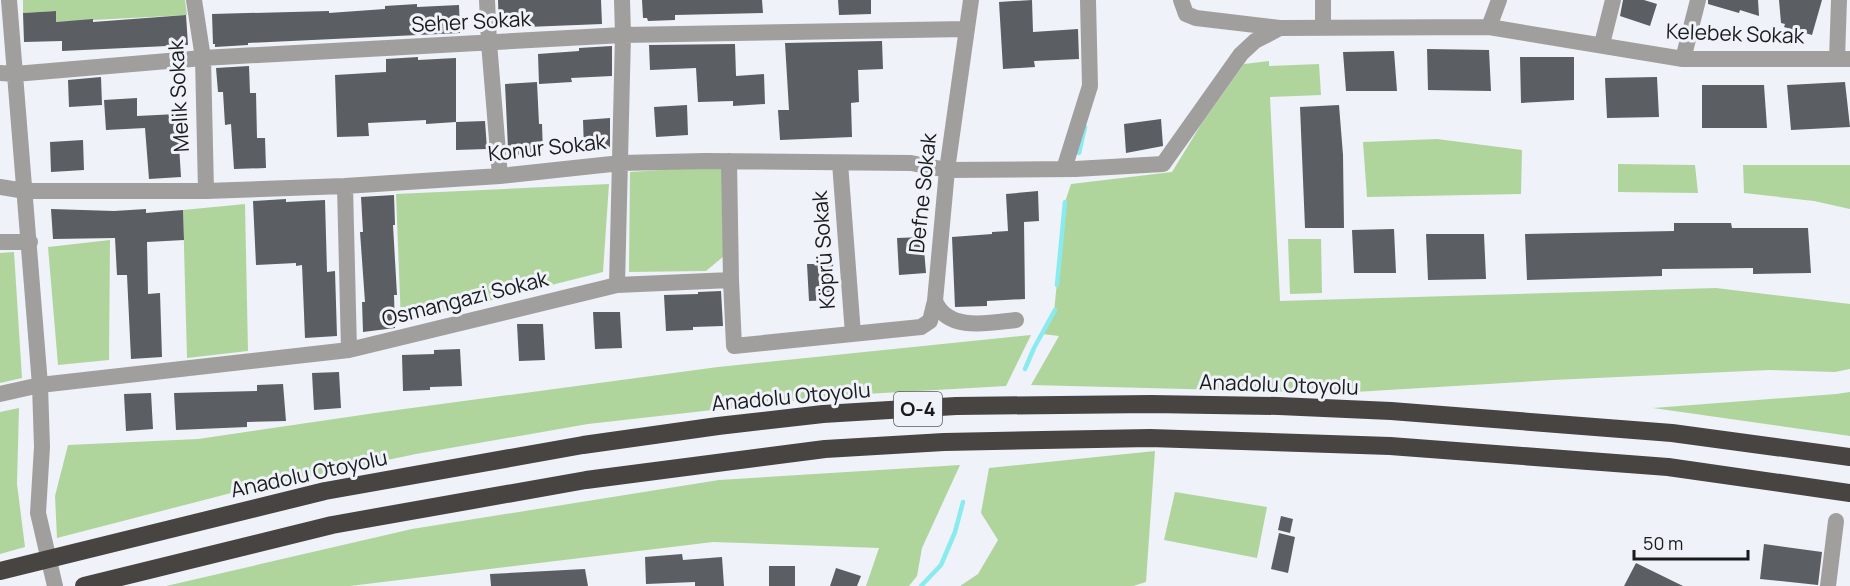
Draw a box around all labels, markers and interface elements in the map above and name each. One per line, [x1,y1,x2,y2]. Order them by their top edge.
street label: Seher Sokak [410,4,532,38]
street label: Kelebek Sokak [1665,17,1805,49]
street label: Melik Sokak [161,39,195,153]
street label: Konur Sokak [486,127,608,167]
street label: Defne Sokak [902,131,942,254]
street label: Köprü Sokak [805,189,841,310]
street label: Osmangazi Sokak [379,264,551,332]
street label: Anadolu Otoyolu [1199,367,1359,401]
street label: Anadolu Otoyolu [710,375,872,417]
road number: O-4 [894,392,942,426]
street label: Anadolu Otoyolu [228,443,390,503]
scale bar [1634,523,1748,561]
text: 50 m [1643,531,1683,555]

